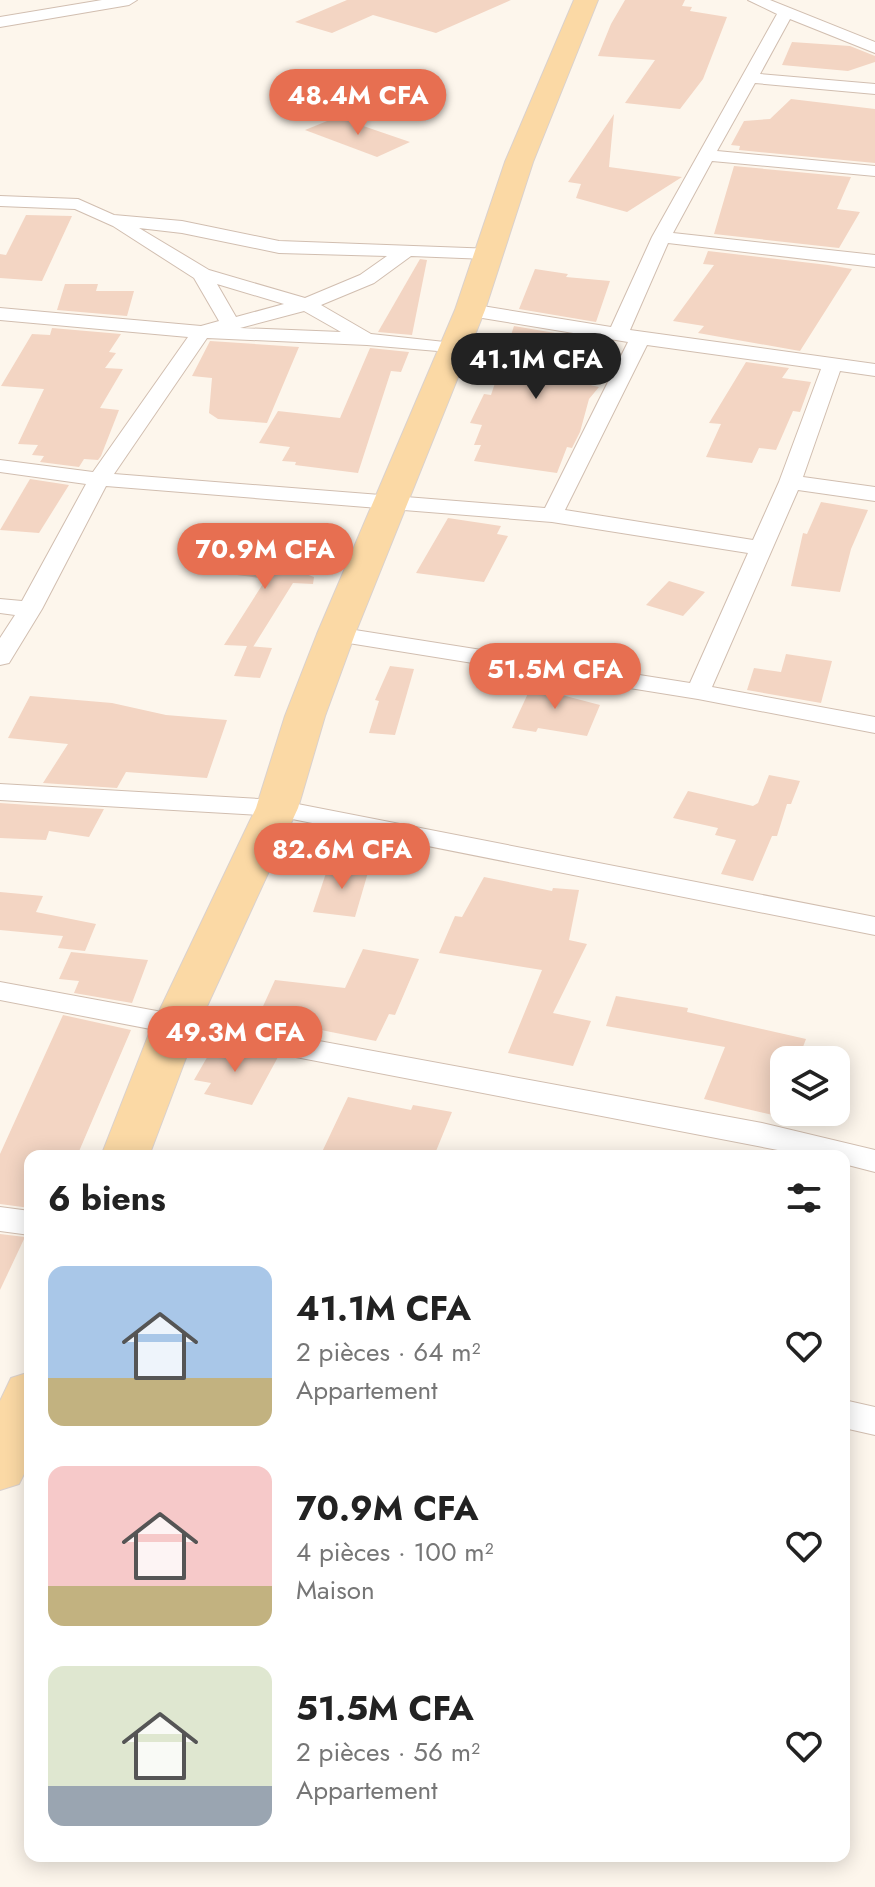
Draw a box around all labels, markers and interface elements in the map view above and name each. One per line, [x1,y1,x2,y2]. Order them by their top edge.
pin: 48.4M CFA [266,69,450,137]
text: 48.4M CFA [287,76,429,114]
pin: 41.1M CFA [444,333,628,401]
text: 41.1M CFA [469,340,603,378]
pin: 70.9M CFA [173,523,357,591]
text: 70.9M CFA [195,530,335,568]
pin: 51.5M CFA [463,643,647,711]
text: 51.5M CFA [487,650,623,688]
pin: 82.6M CFA [250,823,434,891]
text: 82.6M CFA [272,830,412,868]
pin: 49.3M CFA [143,1006,327,1074]
text: 49.3M CFA [165,1013,305,1051]
map controls [770,1046,850,1126]
button: layers [770,1046,850,1126]
text: 6 biens [48,1174,166,1223]
icon: filters [782,1176,826,1220]
text: 41.1M CFA [296,1284,471,1333]
icon: home [112,1298,208,1394]
icon: heart [782,1324,826,1368]
text: 2 pièces · 64 m² [296,1333,480,1371]
text: Appartement [296,1371,437,1409]
text: 70.9M CFA [296,1484,478,1533]
icon: home [112,1498,208,1594]
icon: heart [782,1524,826,1568]
text: 4 pièces · 100 m² [296,1533,494,1571]
text: Maison [296,1571,375,1609]
text: 51.5M CFA [296,1684,474,1733]
icon: home [112,1698,208,1794]
icon: heart [782,1724,826,1768]
text: 2 pièces · 56 m² [296,1733,480,1771]
text: Appartement [296,1771,437,1809]

